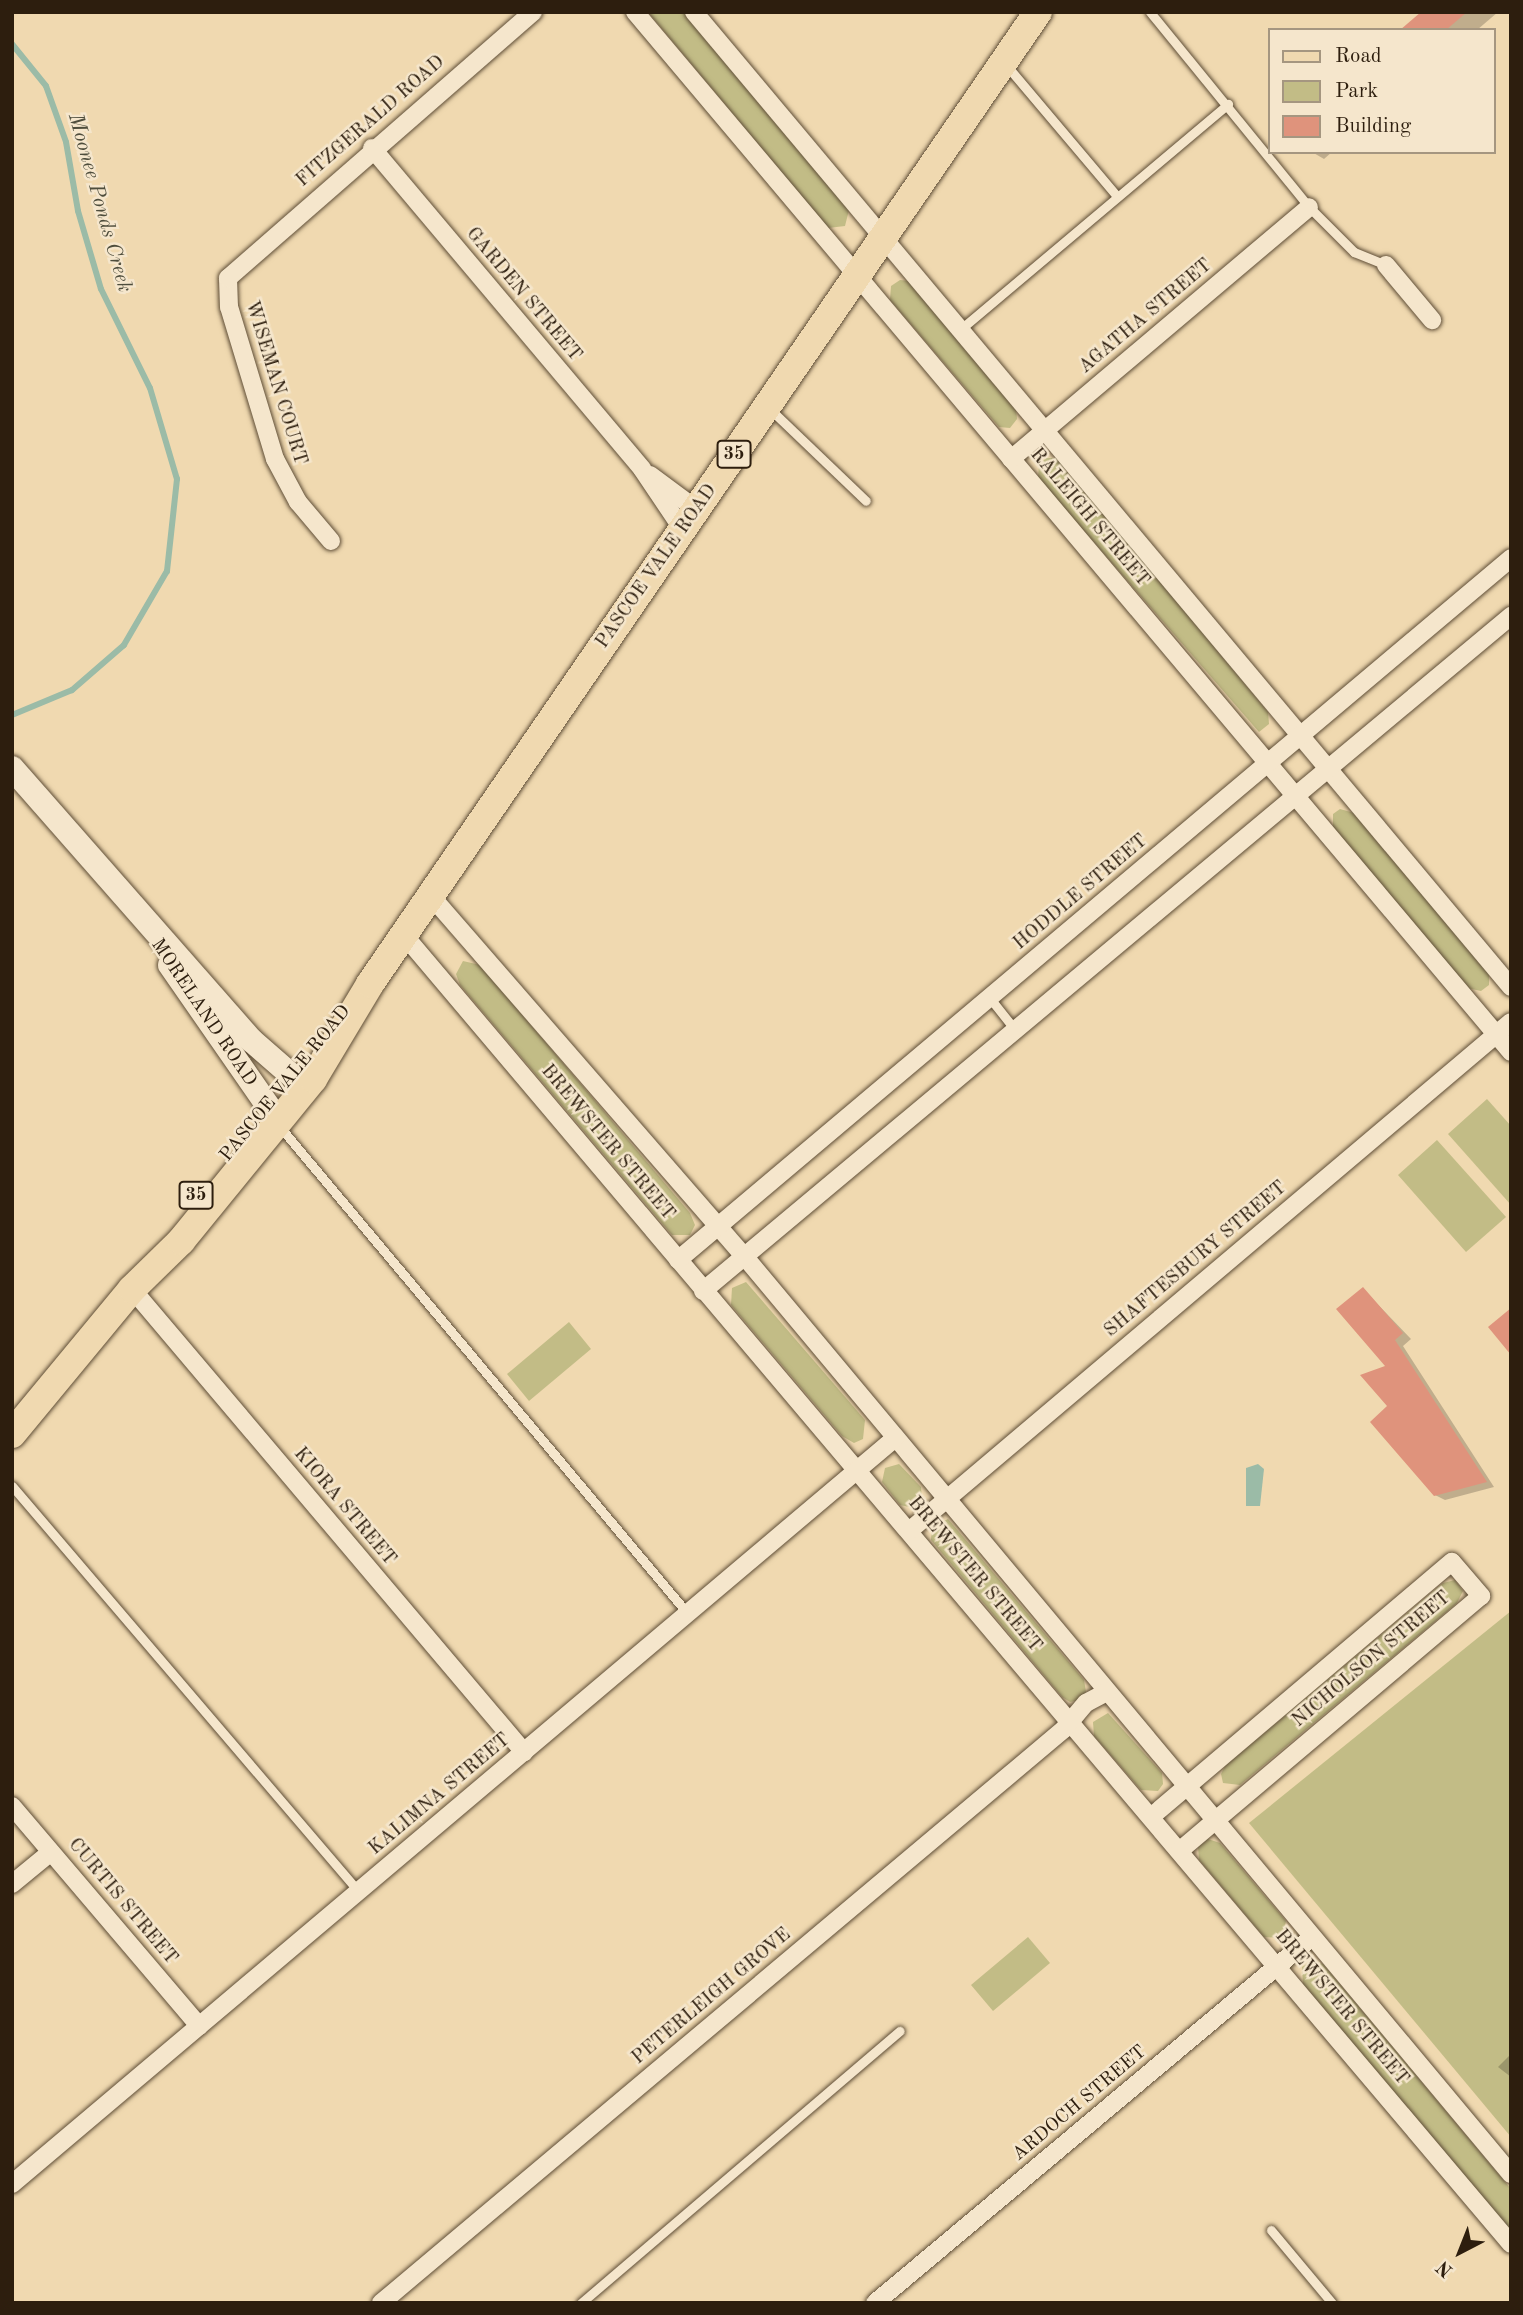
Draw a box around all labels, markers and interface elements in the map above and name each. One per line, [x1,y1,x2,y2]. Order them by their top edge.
legend [1268,28,1495,154]
text: Road [1335,46,1382,67]
street label: FITZGERALD ROAD [292,51,450,193]
text: Park [1335,81,1378,102]
water label: Moonee Ponds Creek [61,111,137,295]
text: Building [1335,116,1411,137]
street label: GARDEN STREET [460,223,586,367]
street label: AGATHA STREET [1075,255,1217,379]
street label: WISEMAN COURT [239,298,311,468]
road number: 35 [716,440,752,468]
street label: RALEIGH STREET [1024,444,1154,592]
street label: PASCOE VALE ROAD [592,481,722,653]
street label: HODDLE STREET [1009,830,1153,956]
street label: MORELAND ROAD [145,935,261,1091]
street label: PASCOE VALE ROAD [216,1001,356,1167]
street label: BREWSTER STREET [535,1061,679,1225]
street label: SHAFTESBURY STREET [1100,1177,1292,1343]
road number: 35 [178,1180,214,1210]
street label: KIORA STREET [288,1443,400,1571]
street label: BREWSTER STREET [902,1493,1046,1657]
street label: NICHOLSON STREET [1288,1587,1456,1733]
street label: KALIMNA STREET [365,1729,515,1861]
street label: CURTIS STREET [62,1834,182,1970]
street label: PETERLEIGH GROVE [628,1924,796,2070]
street label: BREWSTER STREET [1269,1926,1413,2090]
street label: ARDOCH STREET [1008,2041,1152,2167]
north arrow [1425,2217,1495,2287]
text: N [1434,2256,1457,2280]

